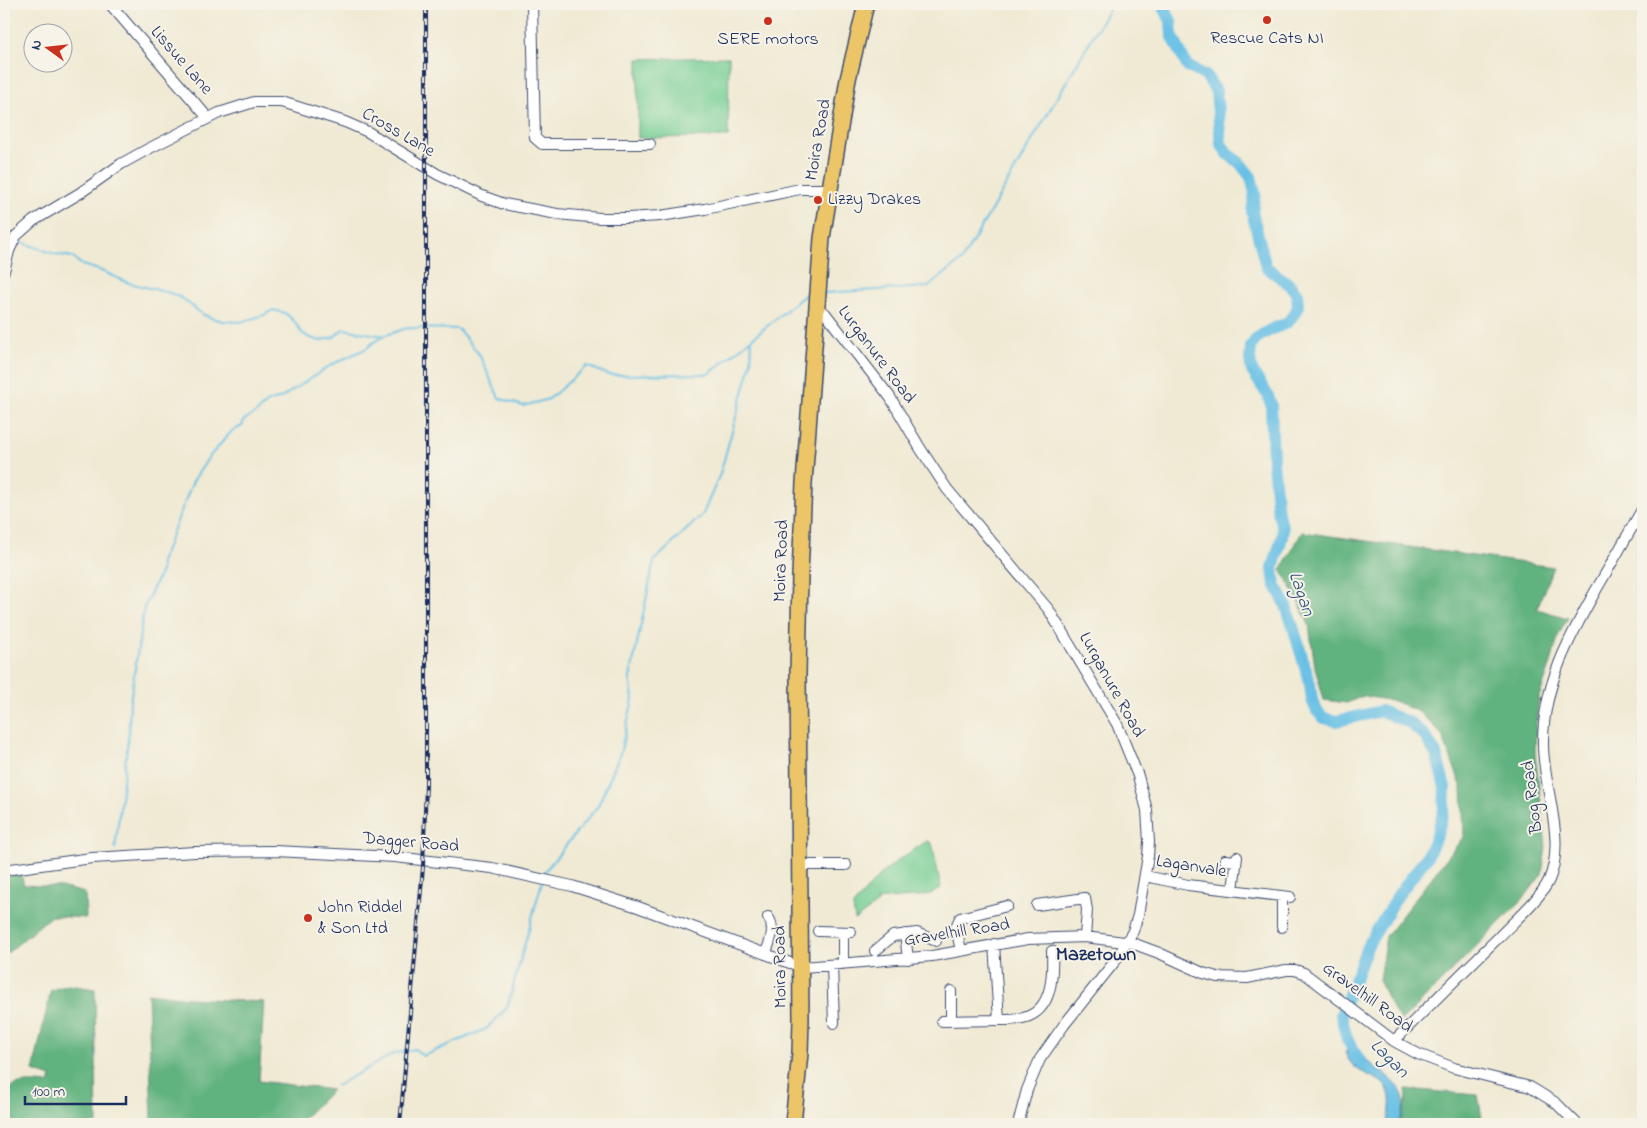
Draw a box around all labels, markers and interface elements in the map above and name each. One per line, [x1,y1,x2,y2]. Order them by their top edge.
marker: Rescue Cats NI [1261,14,1273,26]
marker: SERE motors [762,15,774,27]
street label: Lissue Lane [144,21,219,102]
north arrow [22,22,72,72]
place label: Rescue Cats NI [1210,26,1324,52]
place label: SERE motors [717,27,819,53]
text: N [26,38,48,52]
street label: Moira Road [799,97,839,183]
street label: Cross Lane [356,101,440,165]
place label: Lizzy Drakes [828,187,921,213]
marker: Lizzy Drakes [812,194,824,206]
street label: Lurganure Road [830,301,922,410]
street label: Moira Road [768,519,796,603]
water label: Lagan [1280,568,1321,621]
street label: Lurganure Road [1070,628,1151,743]
street label: Bog Road [1516,759,1551,836]
street label: Dagger Road [361,826,460,861]
street label: Laganvale [1154,849,1229,887]
place label: John Riddel & Son Ltd [318,895,402,942]
marker: John Riddel & Son Ltd [302,912,314,924]
street label: Gravelhill Road [902,912,1012,954]
street label: Moira Road [767,926,795,1008]
district label: Mazetown [1056,941,1136,970]
street label: Gravelhill Road [1316,956,1418,1040]
water label: Lagan [1363,1033,1415,1086]
scale bar [25,1073,126,1105]
text: 100 m [32,1081,65,1103]

